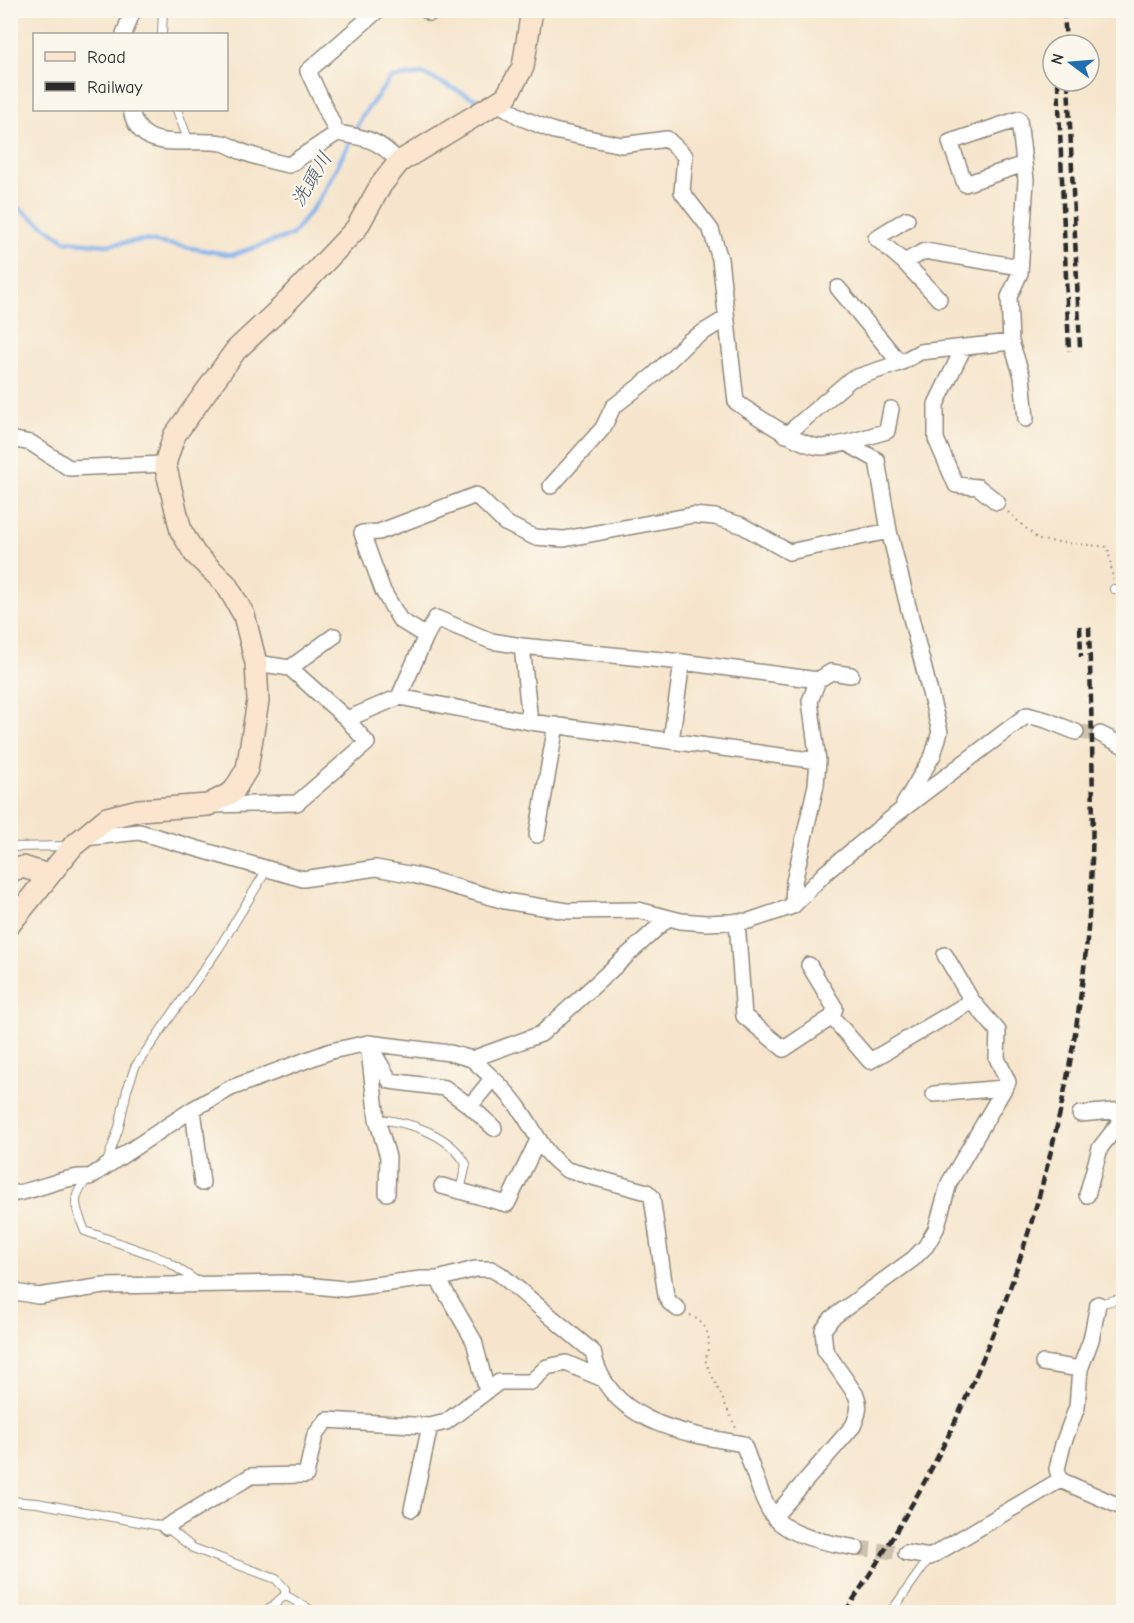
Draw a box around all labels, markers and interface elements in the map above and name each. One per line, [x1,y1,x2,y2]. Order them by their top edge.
legend [33,33,228,111]
north arrow [1041,33,1101,93]
text: Road [87,47,126,68]
text: N [1047,52,1068,67]
text: Railway [87,77,144,98]
water label: 洗頭川 [286,148,337,211]

